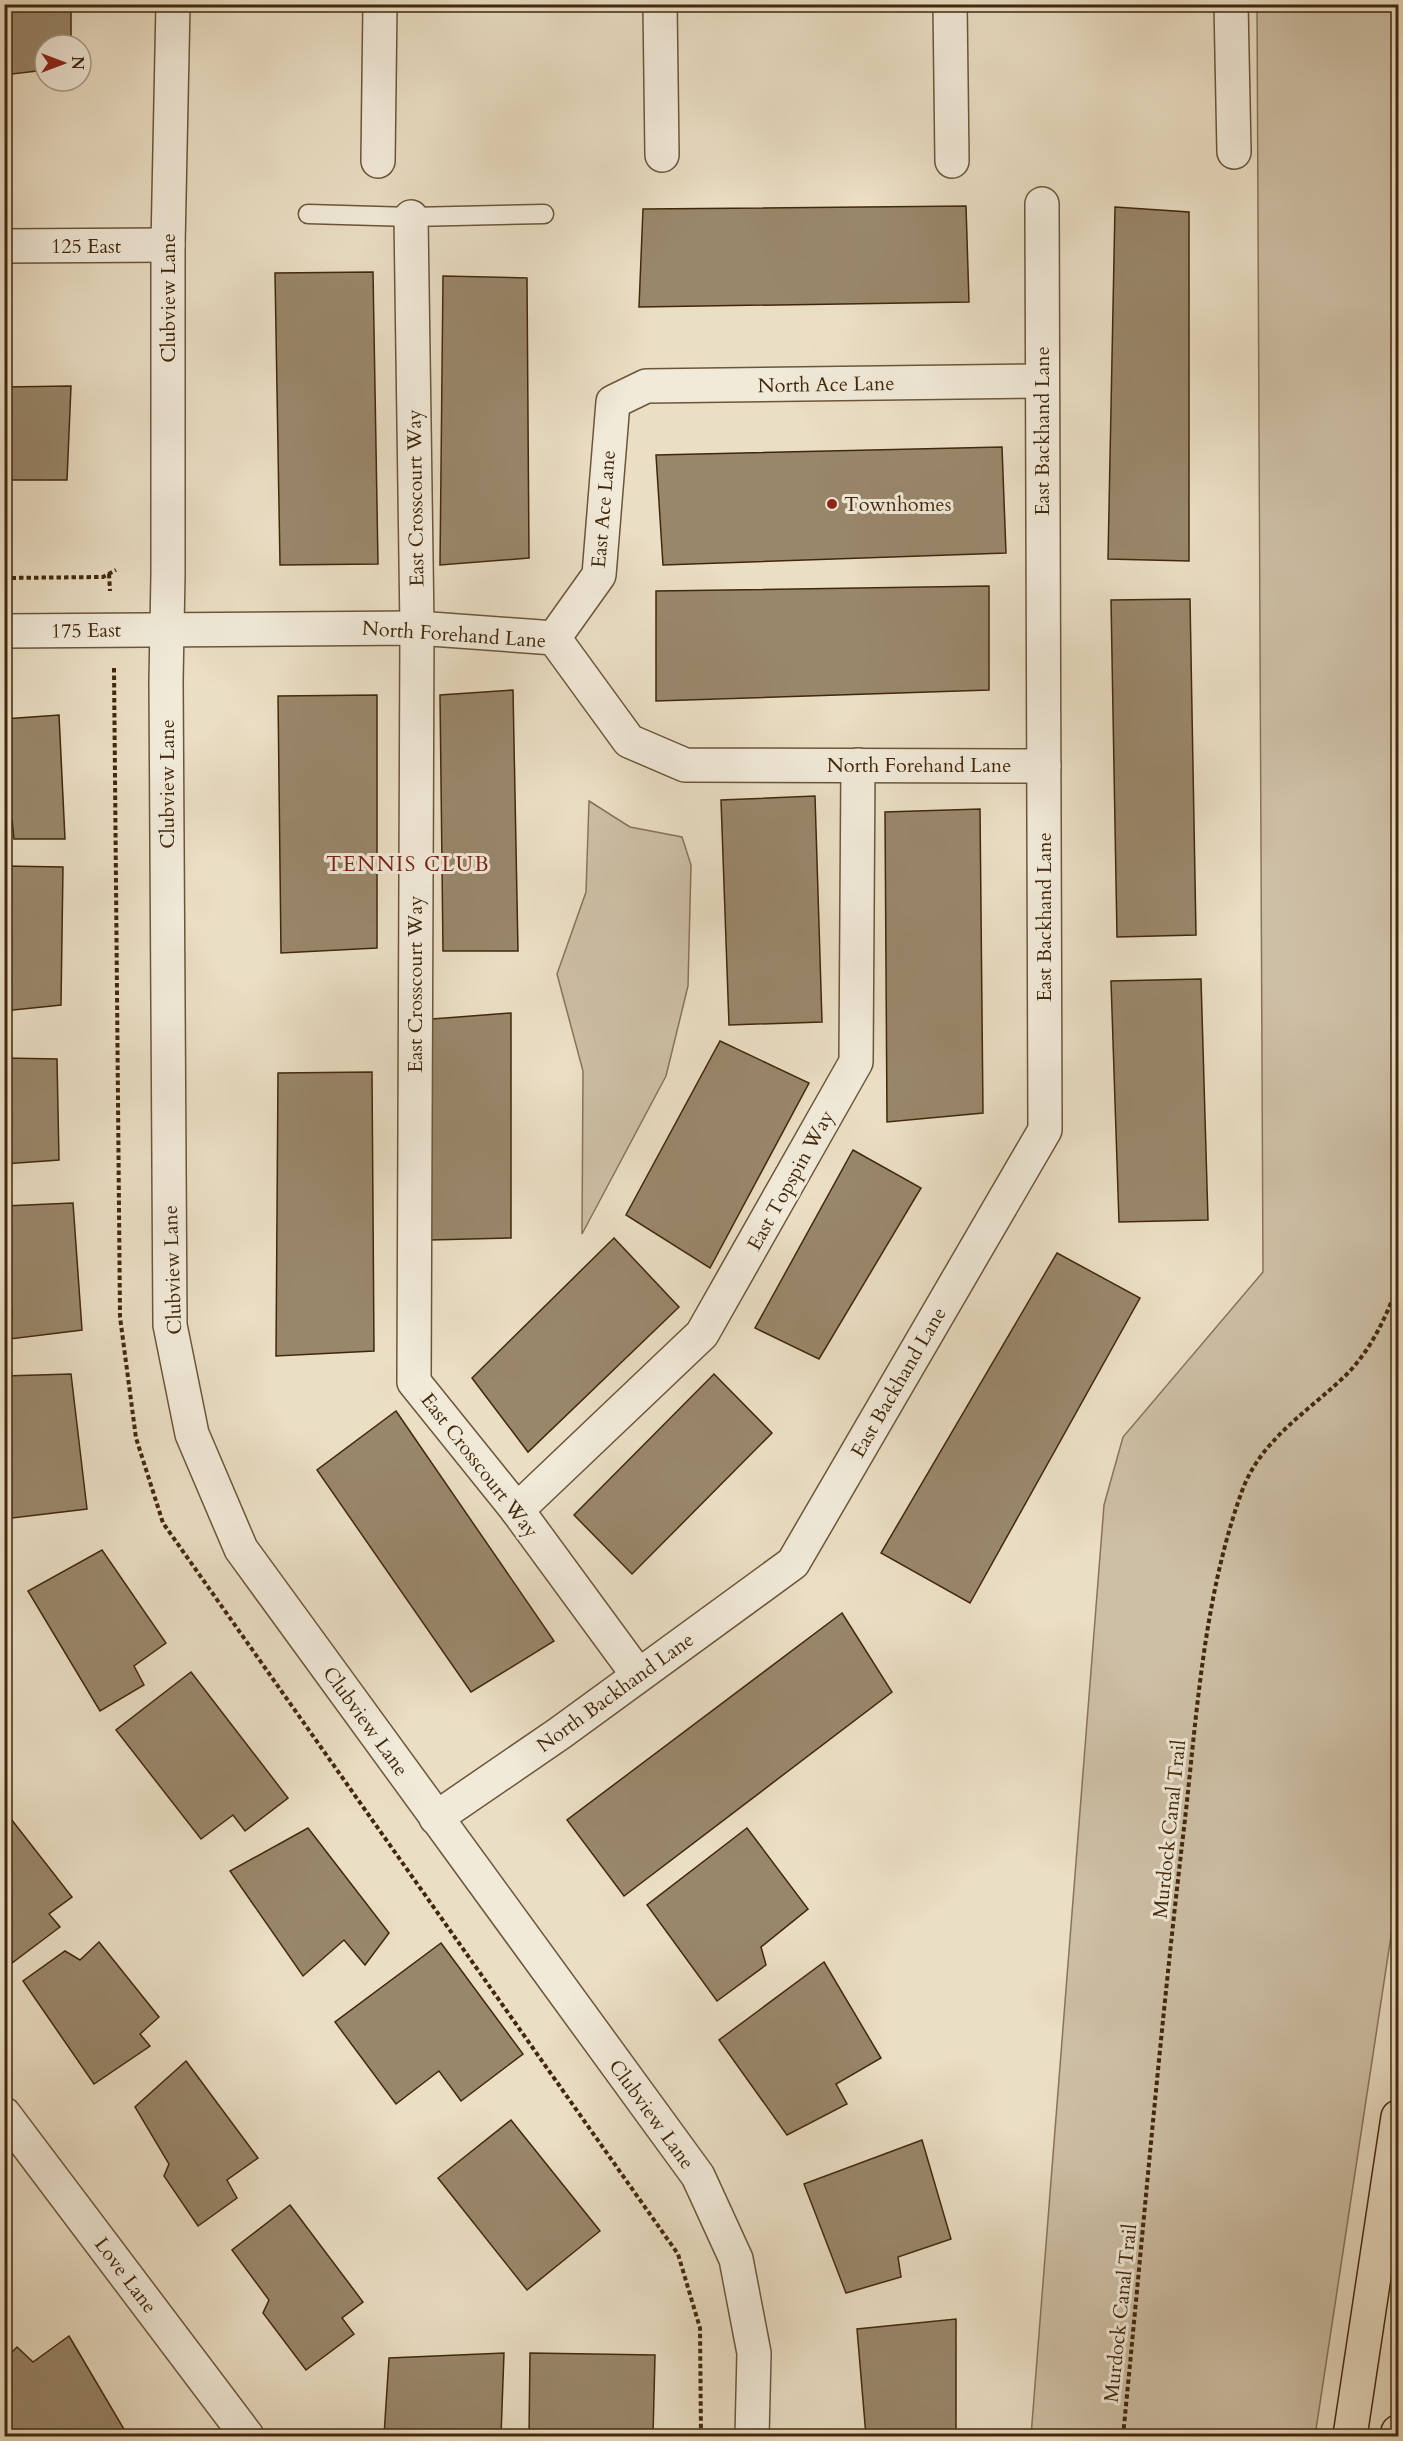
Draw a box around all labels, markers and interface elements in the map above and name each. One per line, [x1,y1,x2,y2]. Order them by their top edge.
north arrow [33,33,93,93]
text: N [66,56,88,70]
street label: 125 East [51,233,122,260]
street label: Clubview Lane [155,233,182,363]
street label: East Backhand Lane [1029,346,1056,516]
street label: North Ace Lane [757,370,895,399]
street label: East Crosscourt Way [400,409,431,587]
street label: East Ace Lane [585,449,622,569]
place label: Townhomes [844,491,951,518]
marker: Townhomes [825,497,839,511]
street label: North Forehand Lane [361,615,547,654]
street label: 175 East [51,616,122,645]
street label: Clubview Lane [154,719,181,849]
street label: North Forehand Lane [827,752,1011,779]
street label: East Backhand Lane [1031,832,1058,1002]
district label: TENNIS CLUB [326,850,490,879]
street label: East Crosscourt Way [402,895,429,1073]
street label: East Topspin Way [741,1105,840,1255]
street label: Clubview Lane [157,1205,188,1335]
street label: East Backhand Lane [844,1302,953,1462]
street label: East Crosscourt Way [414,1387,545,1544]
street label: North Backhand Lane [531,1626,699,1759]
street label: Clubview Lane [317,1661,415,1782]
street label: Murdock Canal Trail [1147,1738,1192,1920]
street label: Clubview Lane [603,2054,701,2175]
street label: Murdock Canal Trail [1098,2222,1143,2404]
street label: Love Lane [88,2232,163,2319]

